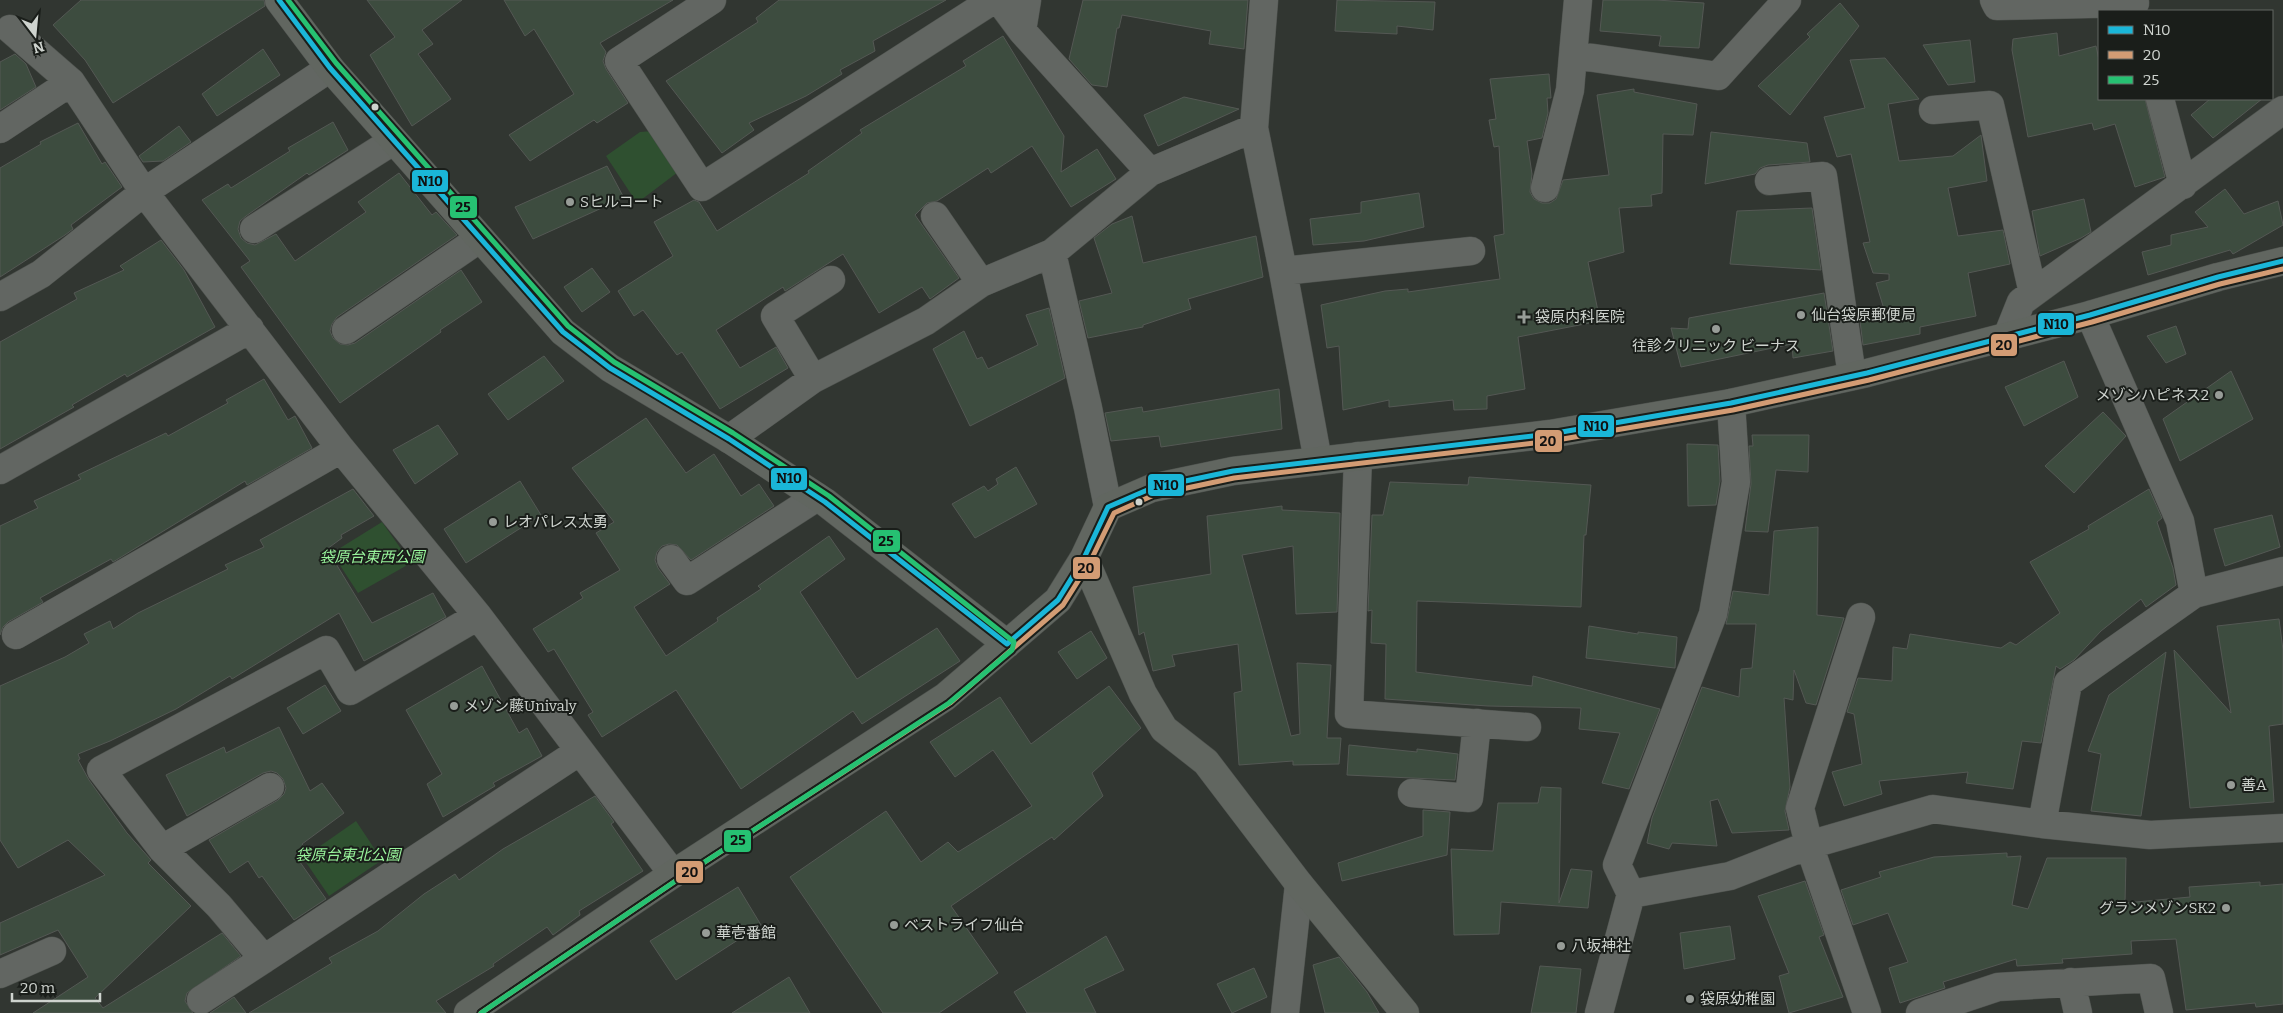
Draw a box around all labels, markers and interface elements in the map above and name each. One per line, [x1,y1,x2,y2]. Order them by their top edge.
north arrow [10,10,60,60]
legend [2098,10,2273,100]
text: N10 [2143,21,2171,39]
text: N [31,37,46,57]
text: 20 [2143,46,2161,64]
text: 25 [2143,71,2159,89]
unlabelled marker [370,102,380,112]
line badge: N10 [411,169,449,193]
text: N10 [417,173,443,190]
place label: Sヒルコート [580,193,664,211]
line badge: 25 [449,195,478,219]
marker: Sヒルコート [564,196,576,208]
text: 25 [455,199,471,216]
place label: 仙台袋原郵便局 [1811,306,1916,324]
place label: 袋原内科医院 [1535,308,1625,326]
marker: 仙台袋原郵便局 [1795,309,1807,321]
marker: 袋原内科医院 [1517,310,1531,324]
line badge: N10 [2037,312,2075,336]
text: N10 [2043,316,2069,333]
marker: 往診クリニック ビーナス [1710,323,1722,335]
line badge: 20 [1990,333,2018,357]
place label: 往診クリニック ビーナス [1632,337,1800,355]
text: 20 [1996,337,2012,354]
place label: メゾンハピネス2 [2096,386,2209,404]
marker: メゾンハピネス2 [2213,389,2225,401]
line badge: N10 [1577,414,1615,438]
text: N10 [1583,418,1609,435]
line badge: 20 [1534,429,1563,453]
text: 20 [1540,433,1556,450]
line badge: N10 [770,467,808,491]
text: N10 [776,470,802,487]
line badge: N10 [1147,473,1185,497]
text: N10 [1153,477,1179,494]
unlabelled marker [1134,497,1144,507]
place label: レオパレス太勇 [503,513,608,531]
marker: レオパレス太勇 [487,516,499,528]
line badge: 25 [872,529,901,553]
text: 25 [878,533,894,550]
park label: 袋原台東西公園 [319,548,426,566]
line badge: 20 [1072,556,1101,580]
text: 20 [1078,560,1094,577]
place label: メゾン藤Univaly [464,697,577,715]
marker: メゾン藤Univaly [448,700,460,712]
place label: 善A [2241,776,2267,794]
marker: 善A [2225,779,2237,791]
line badge: 25 [723,829,752,853]
text: 25 [730,832,746,849]
park label: 袋原台東北公園 [295,846,402,864]
line badge: 20 [675,860,704,884]
text: 20 [682,864,698,881]
place label: グランメゾンSK2 [2099,899,2216,917]
marker: グランメゾンSK2 [2220,902,2232,914]
place label: ベストライフ仙台 [904,916,1024,934]
marker: ベストライフ仙台 [888,919,900,931]
place label: 華壱番館 [716,924,776,942]
marker: 華壱番館 [700,927,712,939]
place label: 八坂神社 [1571,937,1631,955]
marker: 八坂神社 [1555,940,1567,952]
scale bar [12,970,100,1002]
text: 20 m [20,979,56,997]
place label: 袋原幼稚園 [1700,990,1775,1008]
marker: 袋原幼稚園 [1684,993,1696,1005]

